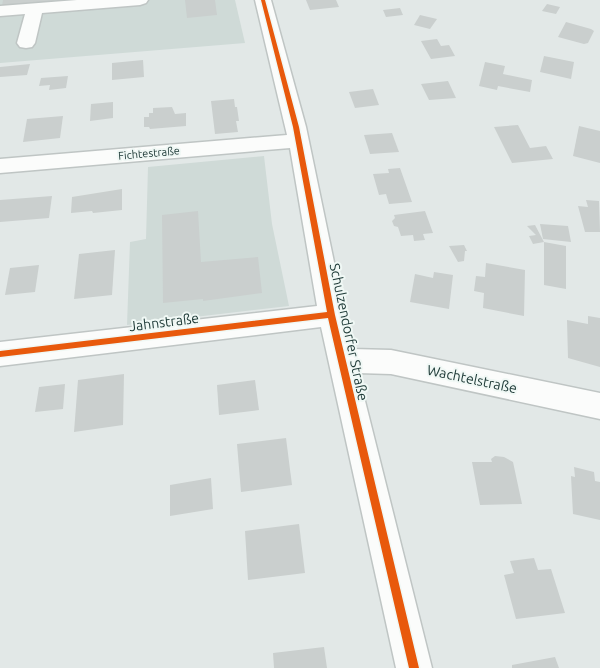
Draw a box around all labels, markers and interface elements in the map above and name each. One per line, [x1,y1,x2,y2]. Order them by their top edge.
street label: Fichtestraße [118,144,180,162]
street label: Schulzendorfer Straße [327,262,371,402]
street label: Jahnstraße [128,310,200,334]
street label: Wachtelstraße [426,362,518,396]

